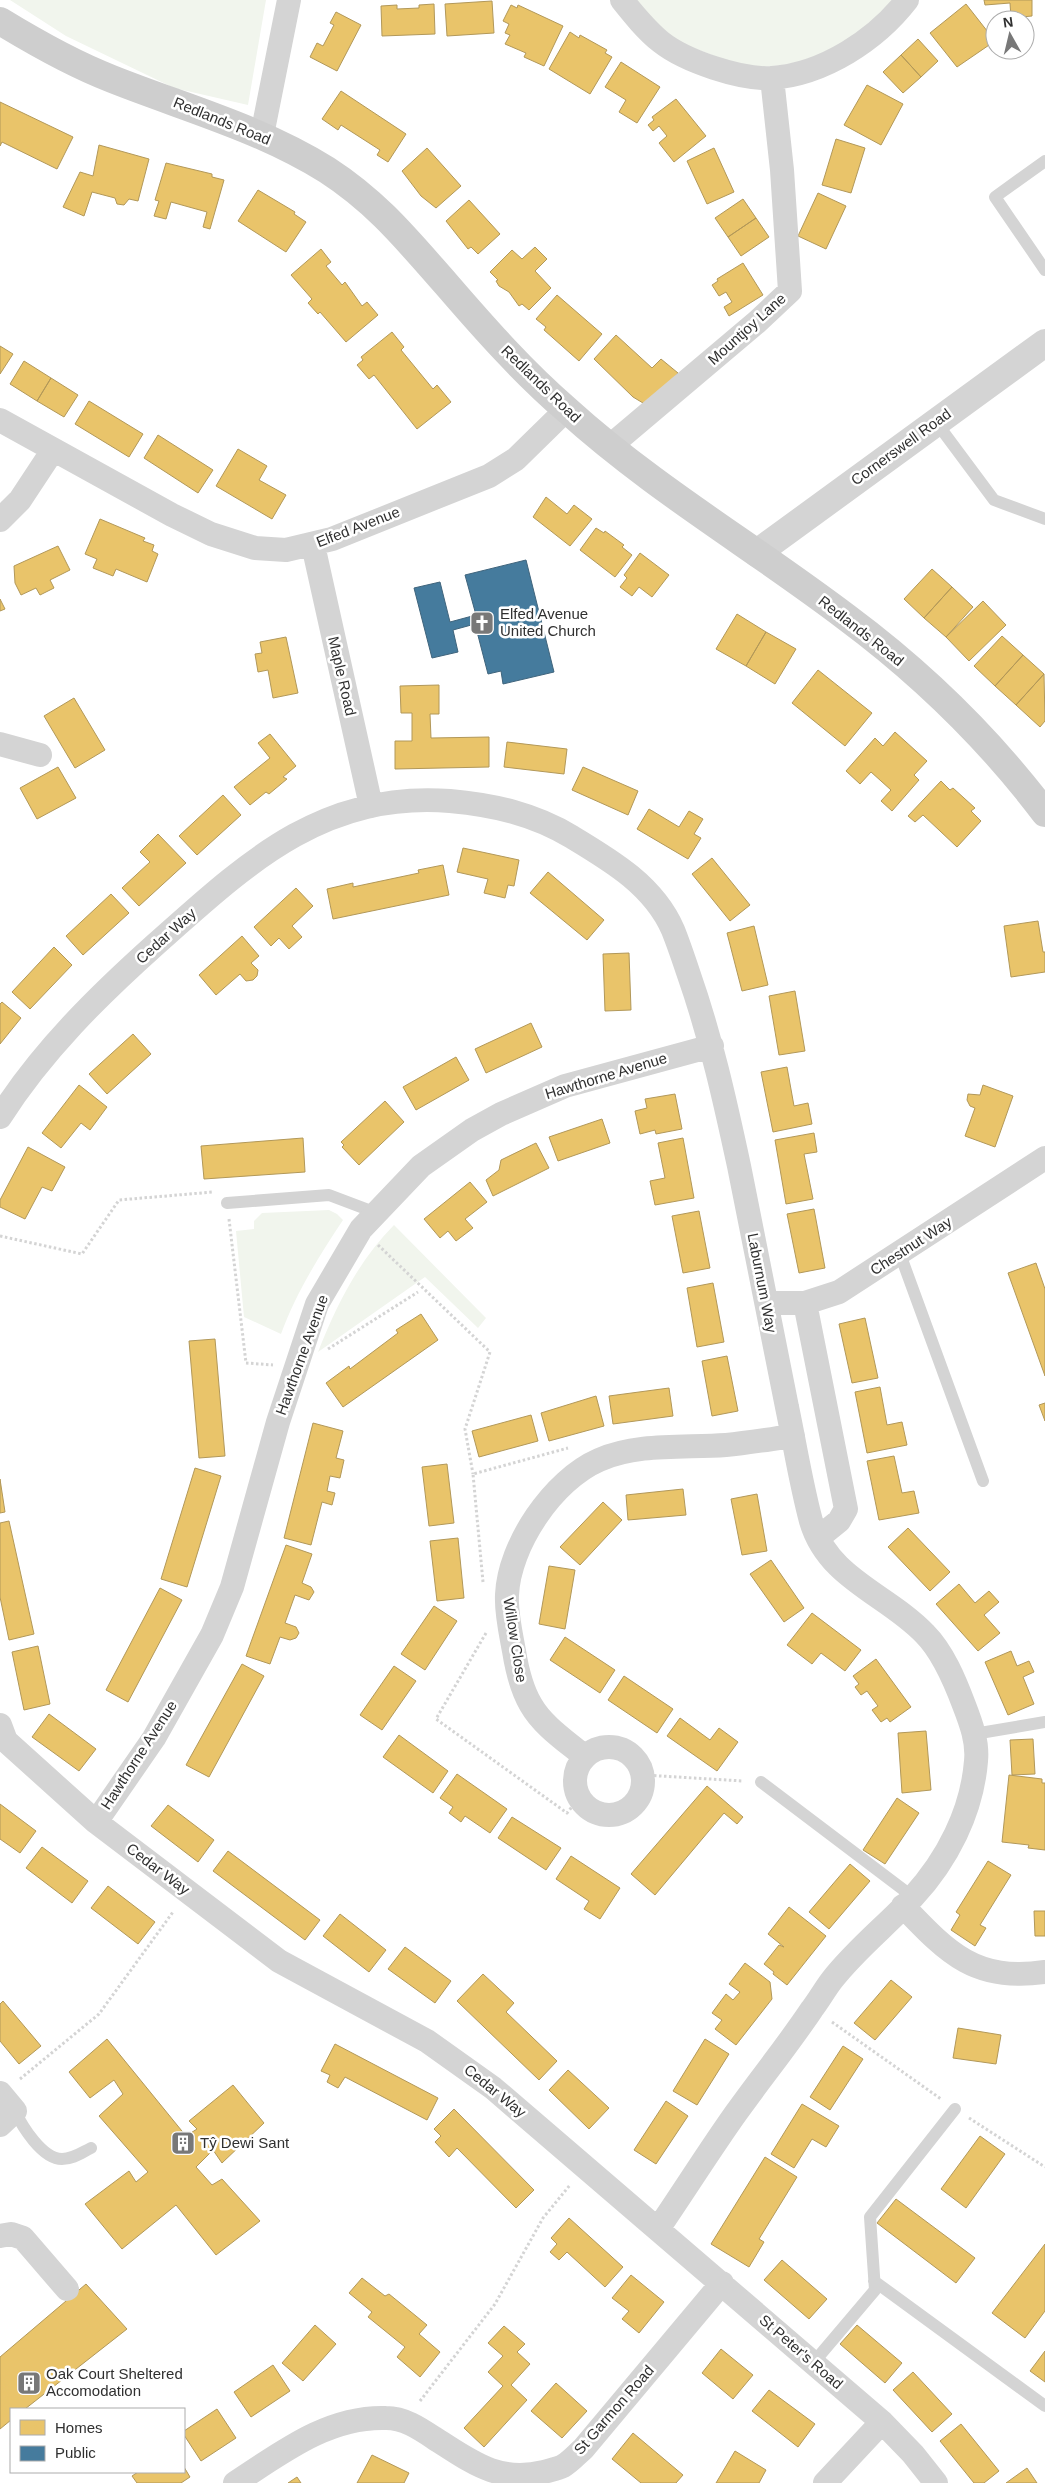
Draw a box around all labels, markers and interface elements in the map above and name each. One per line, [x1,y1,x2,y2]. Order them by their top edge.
north arrow [985,10,1035,60]
text: N [1002,13,1014,31]
street label: Redlands Road [171,93,273,148]
street label: Mountjoy Lane [704,289,789,368]
street label: Redlands Road [498,342,584,426]
street label: Cornerswell Road [847,405,954,489]
street label: Elfed Avenue [314,503,402,550]
street label: Redlands Road [815,592,907,669]
place label: Elfed Avenue United Church [500,605,596,639]
church icon: Elfed Avenue United Church [469,610,495,636]
street label: Maple Road [325,635,360,717]
street label: Cedar Way [132,904,199,967]
street label: Hawthorne Avenue [543,1049,669,1102]
street label: Chestnut Way [867,1213,955,1278]
street label: Laburnum Way [744,1232,781,1335]
street label: Hawthorne Avenue [272,1292,331,1417]
street label: Willow Close [500,1596,531,1684]
street label: Hawthorne Avenue [97,1697,180,1812]
street label: Cedar Way [123,1839,194,1898]
street label: Cedar Way [461,2061,530,2121]
building icon: Tŷ Dewi Sant [170,2130,196,2156]
place label: Tŷ Dewi Sant [200,2134,290,2151]
street label: St Peter's Road [756,2311,846,2392]
street label: St Garmon Road [570,2362,657,2458]
place label: Oak Court Sheltered Accomodation [46,2365,183,2399]
building icon: Oak Court Sheltered Accomodation [16,2370,42,2396]
legend [10,2408,185,2473]
text: Homes [55,2419,103,2436]
text: Public [55,2444,96,2461]

